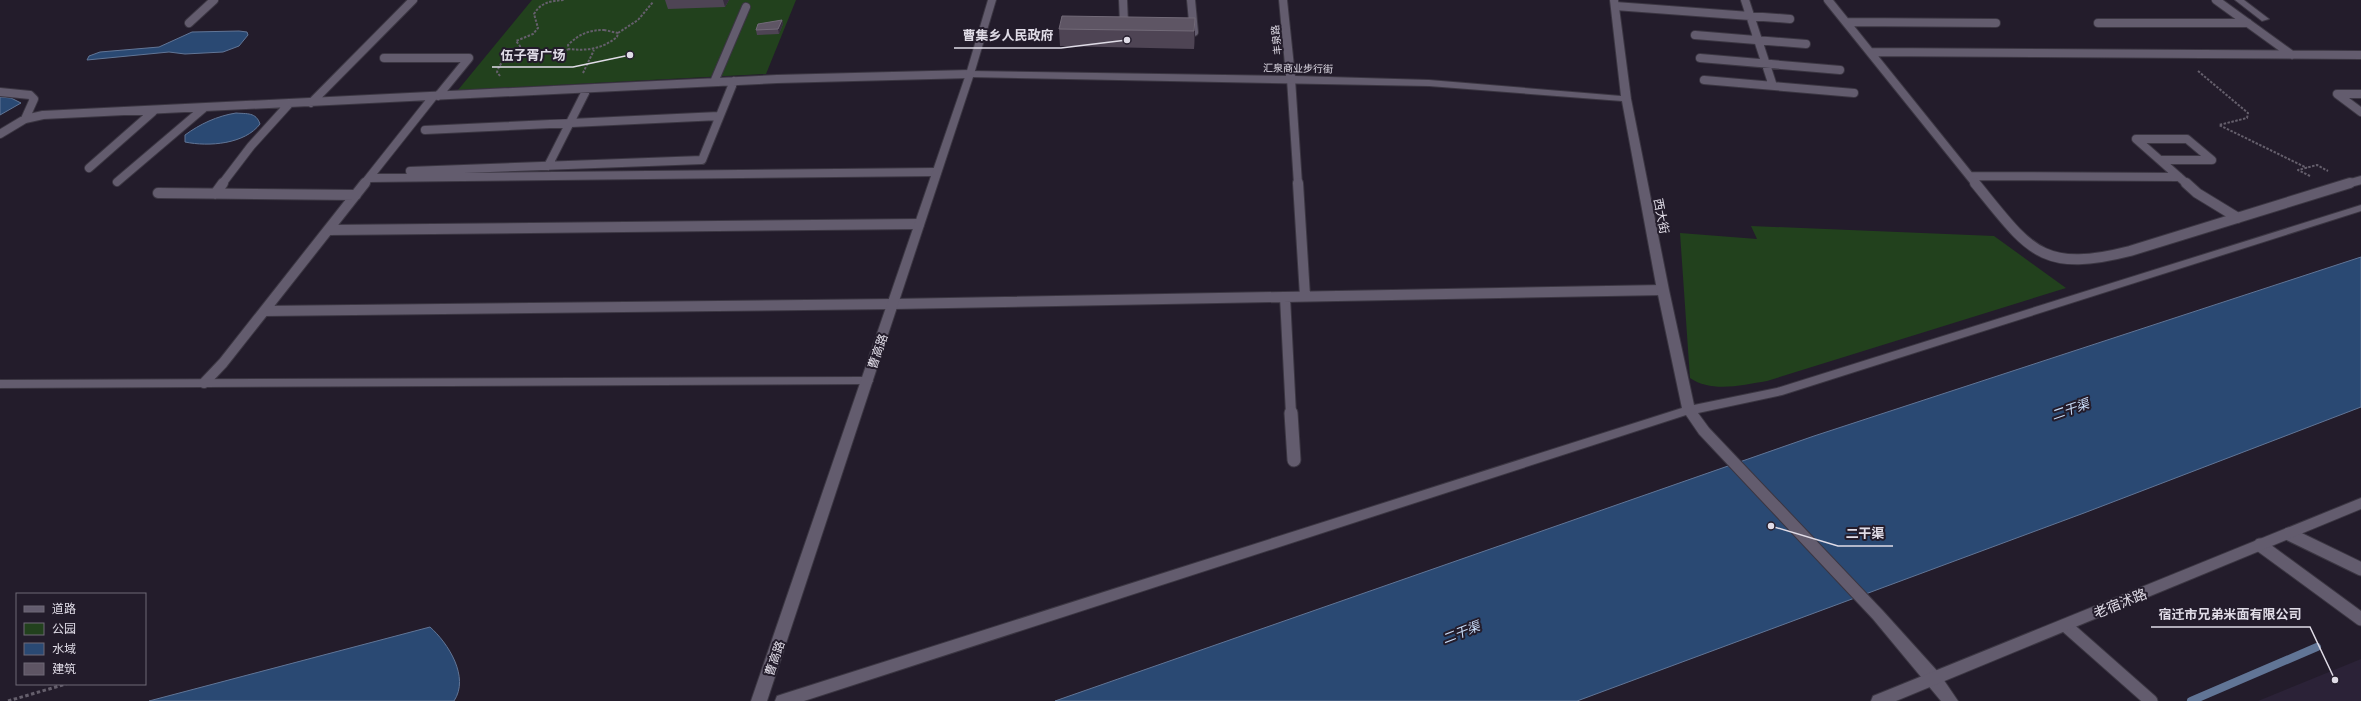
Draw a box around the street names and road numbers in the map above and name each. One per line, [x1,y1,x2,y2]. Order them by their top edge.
street label: 丰泉路 [1268,24,1284,56]
street label: 汇泉商业步行街 [1263,61,1333,75]
street label: 西大街 [1652,197,1672,235]
street label: 曹高路 [865,332,889,370]
street label: 老宿沭路 [2091,585,2149,621]
street label: 曹高路 [762,639,786,677]

